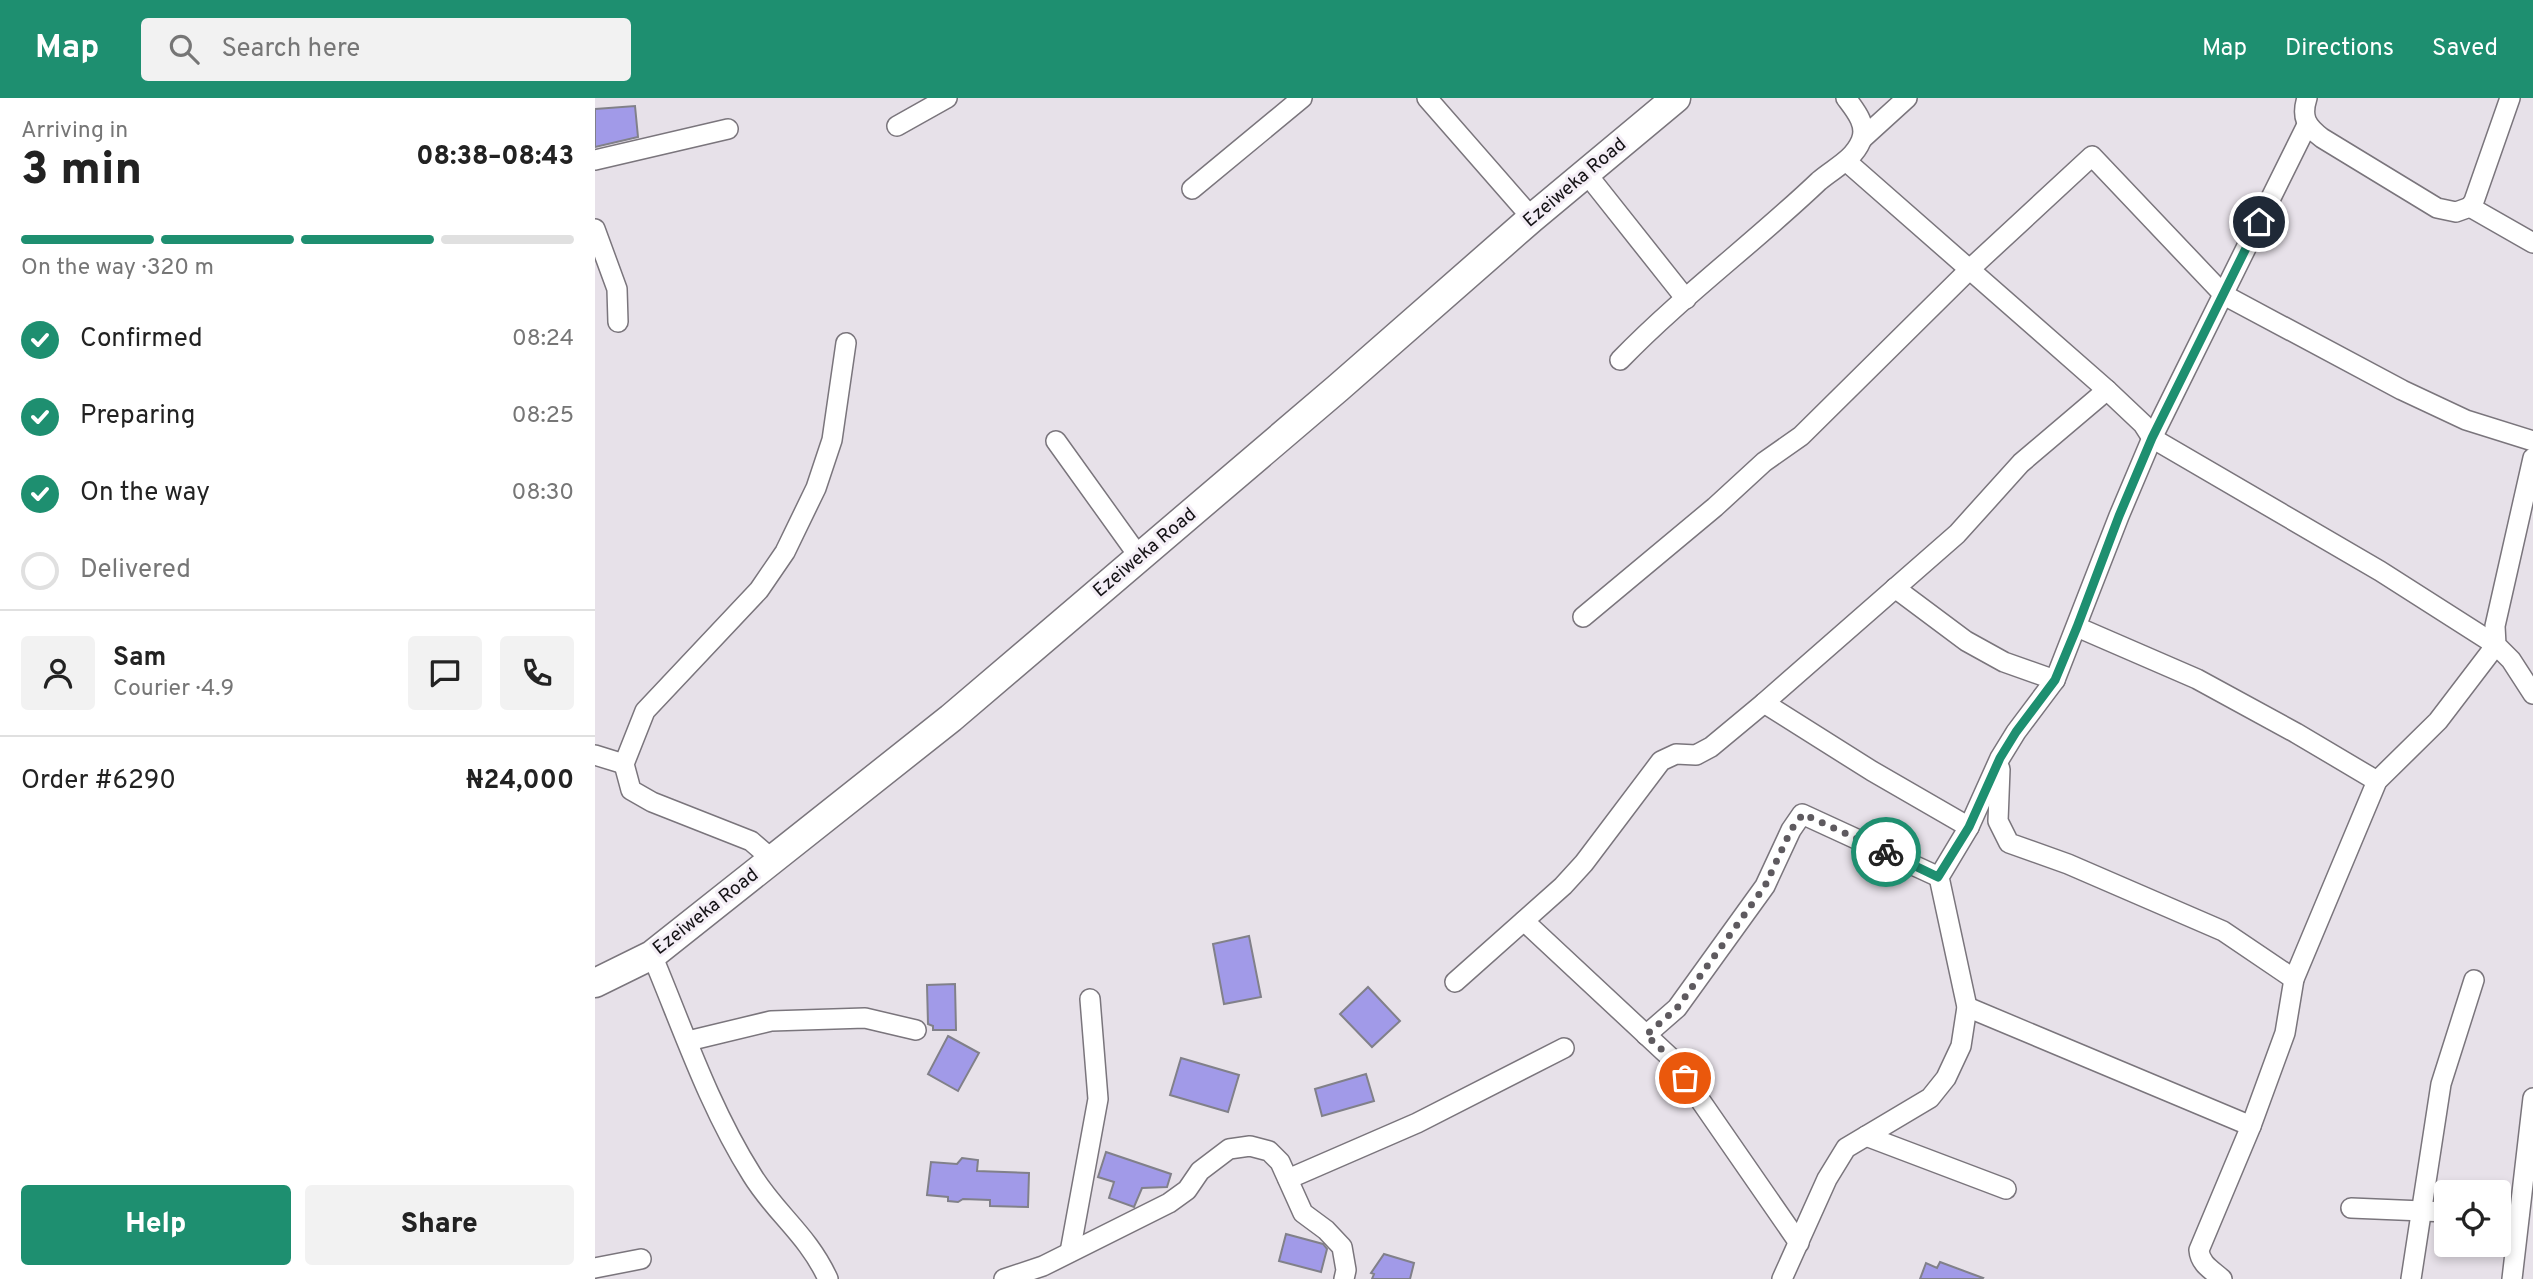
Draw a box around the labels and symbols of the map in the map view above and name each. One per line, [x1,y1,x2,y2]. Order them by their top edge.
street label: Ezeiweka Road [1518,133,1632,233]
pin [2229,192,2289,252]
street label: Ezeiweka Road [1088,503,1202,603]
courier [1851,817,1921,887]
street label: Ezeiweka Road [648,863,764,961]
pin [1655,1048,1715,1108]

